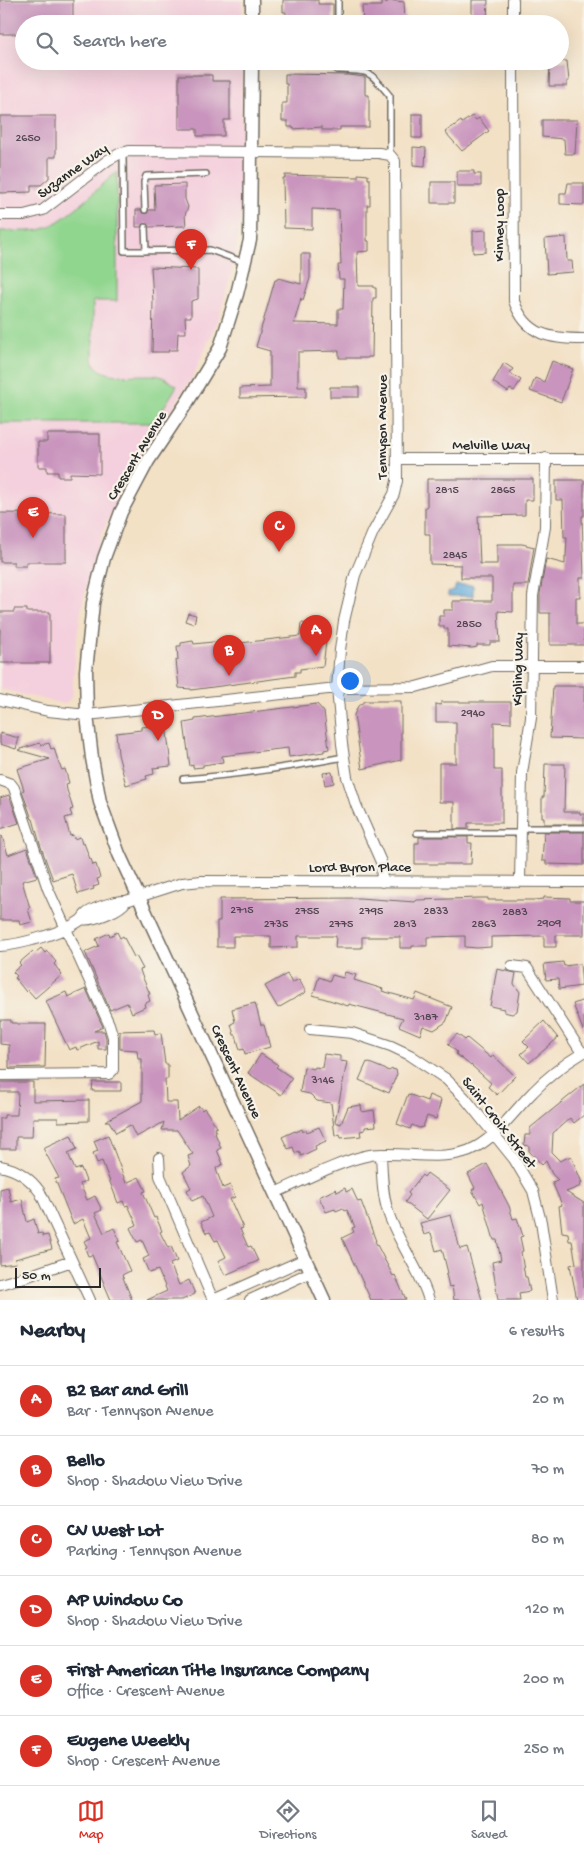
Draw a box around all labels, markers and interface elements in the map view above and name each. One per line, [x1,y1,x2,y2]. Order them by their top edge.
search box [15,15,569,70]
icon: search [33,29,61,57]
text: Search here [73,31,167,54]
house number: 2650 [15,132,41,146]
street label: Suzanne Way [34,140,113,203]
street label: Kinney Loop [491,188,509,261]
pin: F [175,229,207,270]
street label: Tennyson Avenue [374,375,392,480]
street label: Crescent Avenue [104,408,172,504]
street label: Melville Way [452,437,530,455]
house number: 2815 [435,484,459,498]
house number: 2865 [491,484,515,498]
pin: E [17,497,49,538]
pin: C [263,511,295,552]
house number: 2845 [443,549,467,563]
pin: A [300,615,332,656]
house number: 2850 [456,618,482,632]
street label: Kipling Way [509,632,529,706]
pin: B [213,635,245,676]
your location [337,668,363,694]
pin: D [142,700,174,741]
house number: 2940 [461,707,485,721]
street label: Lord Byron Place [309,859,412,877]
house number: 2715 [230,904,254,918]
house number: 2755 [295,905,319,919]
house number: 2795 [359,905,383,919]
house number: 2833 [424,905,448,919]
house number: 2883 [502,906,528,920]
house number: 2909 [537,917,561,931]
house number: 2735 [264,918,288,932]
house number: 2775 [329,918,353,932]
house number: 2813 [393,918,417,932]
house number: 2863 [472,918,496,932]
house number: 3187 [413,1011,439,1025]
street label: Crescent Avenue [206,1022,265,1122]
house number: 3146 [311,1074,335,1088]
street label: Saint Croix Street [457,1074,541,1174]
scale bar [15,1265,101,1288]
text: 50 m [22,1268,51,1285]
text: Nearby [20,1320,85,1345]
text: 6 results [509,1323,564,1342]
text: B2 Bar and Grill [67,1380,188,1403]
text: A [31,1391,41,1410]
text: 20 m [532,1391,564,1410]
text: Bar · Tennyson Avenue [67,1403,214,1422]
text: Bello [67,1450,105,1473]
text: B [32,1461,40,1480]
text: 70 m [531,1461,564,1480]
text: Shop · Shadow View Drive [67,1473,242,1492]
text: CV West Lot [67,1520,162,1543]
text: C [32,1531,40,1550]
text: 80 m [531,1531,564,1550]
text: Parking · Tennyson Avenue [67,1543,241,1562]
text: AP Window Co [67,1590,183,1613]
text: D [31,1601,41,1620]
text: 120 m [525,1601,564,1620]
text: Shop · Shadow View Drive [67,1613,242,1632]
text: First American Title Insurance Company [67,1660,369,1683]
text: E [31,1671,41,1690]
text: 200 m [523,1671,564,1690]
text: Office · Crescent Avenue [67,1683,224,1702]
text: Eugene Weekly [67,1730,189,1753]
text: F [32,1741,40,1760]
text: 250 m [524,1741,564,1760]
text: Shop · Crescent Avenue [67,1753,220,1772]
tab: Map [77,1797,105,1844]
tab: Directions [260,1797,317,1844]
tab: Saved [471,1797,507,1844]

